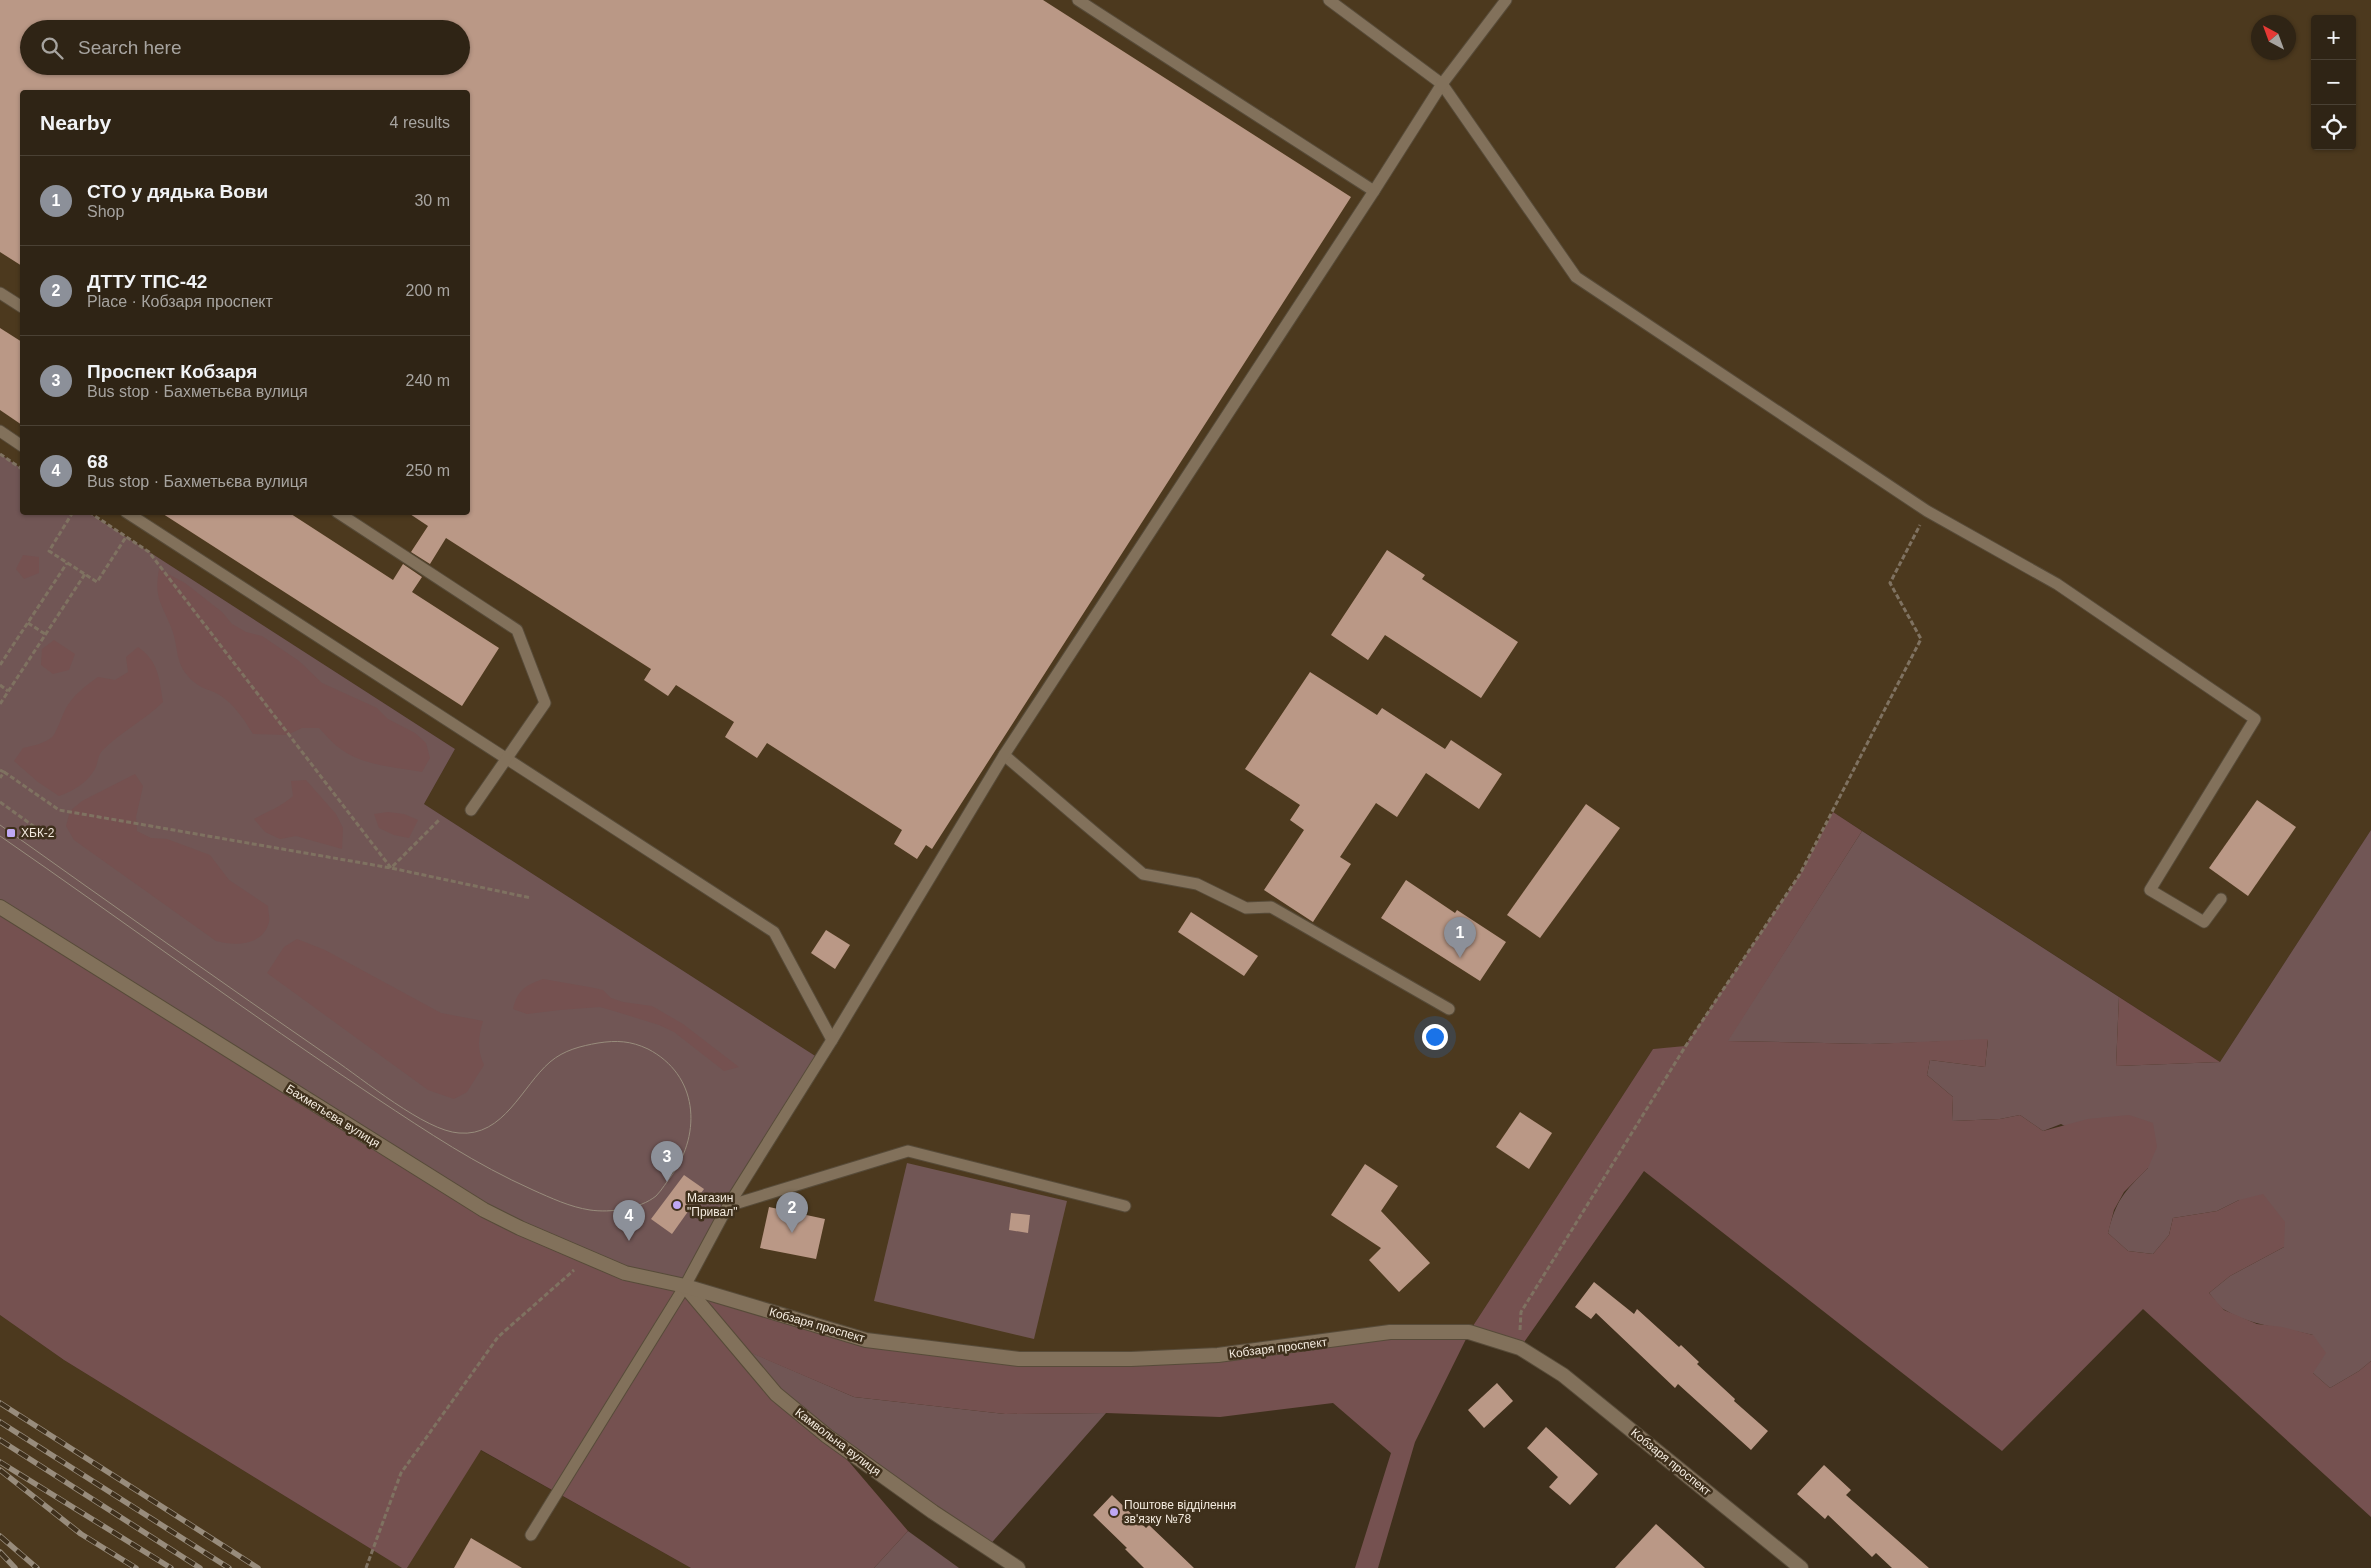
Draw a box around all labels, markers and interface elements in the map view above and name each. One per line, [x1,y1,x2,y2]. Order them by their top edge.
north arrow [2251,15,2296,60]
map controls [2311,15,2356,150]
button: + [2311,15,2356,60]
search box [20,20,470,75]
icon: search [38,34,66,62]
text: Search here [78,37,182,58]
button: − [2311,60,2356,105]
button: locate [2311,105,2356,150]
text: Nearby [40,111,111,134]
text: 4 results [390,114,450,131]
text: СТО у дядька Вови [87,181,268,202]
text: 1 [52,192,60,209]
text: 30 m [414,192,450,209]
text: Shop [87,203,124,220]
text: ДТТУ ТПС-42 [87,271,207,292]
text: 2 [52,282,60,299]
text: 200 m [406,282,450,299]
text: Place · Кобзаря проспект [87,293,273,310]
text: Проспект Кобзаря [87,361,257,382]
text: 3 [52,372,60,389]
text: 240 m [406,372,450,389]
text: Bus stop · Бахметьєва вулиця [87,383,308,400]
text: 68 [87,451,108,472]
text: 4 [52,462,60,479]
text: 250 m [406,462,450,479]
text: Bus stop · Бахметьєва вулиця [87,473,308,490]
place label: ХБК-2 [21,826,55,840]
marker: ХБК-2 [5,827,17,839]
pin: 1 [1444,917,1476,958]
your location [1422,1024,1448,1050]
street label: Бахметьєва вулиця [283,1081,383,1151]
pin: 3 [651,1141,683,1182]
place label: Магазин "Привал" [687,1191,737,1219]
pin: 2 [776,1192,808,1233]
marker: Магазин "Привал" [671,1199,683,1211]
pin: 4 [613,1200,645,1241]
street label: Кобзаря проспект [768,1305,867,1345]
street label: Кобзаря проспект [1228,1335,1328,1361]
street label: Камвольна вулиця [793,1405,883,1479]
street label: Кобзаря проспект [1628,1425,1714,1499]
place label: Поштове відділення зв'язку №78 [1124,1498,1236,1526]
marker: Поштове відділення зв'язку №78 [1108,1506,1120,1518]

